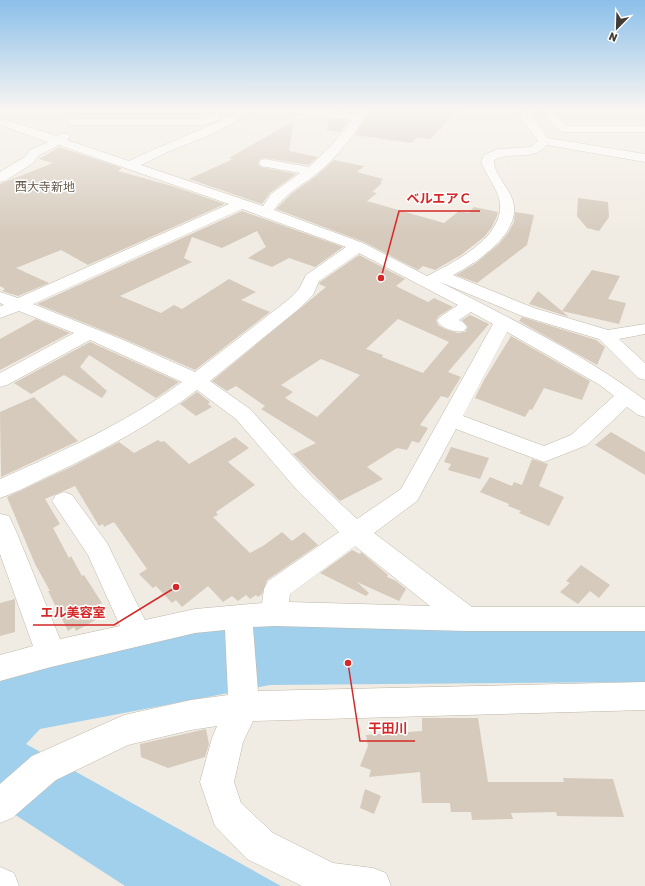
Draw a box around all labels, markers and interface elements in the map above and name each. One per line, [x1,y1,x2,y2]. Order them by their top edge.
north arrow [597,8,637,48]
text: N [607,29,619,44]
district label: 西大寺新地 [15,180,75,194]
callout: ベルエアＣ [399,186,480,211]
text: ベルエアＣ [406,191,472,206]
callout: エル美容室 [33,600,114,625]
text: エル美容室 [40,605,106,620]
callout: 干田川 [360,716,415,741]
text: 干田川 [368,721,408,736]

